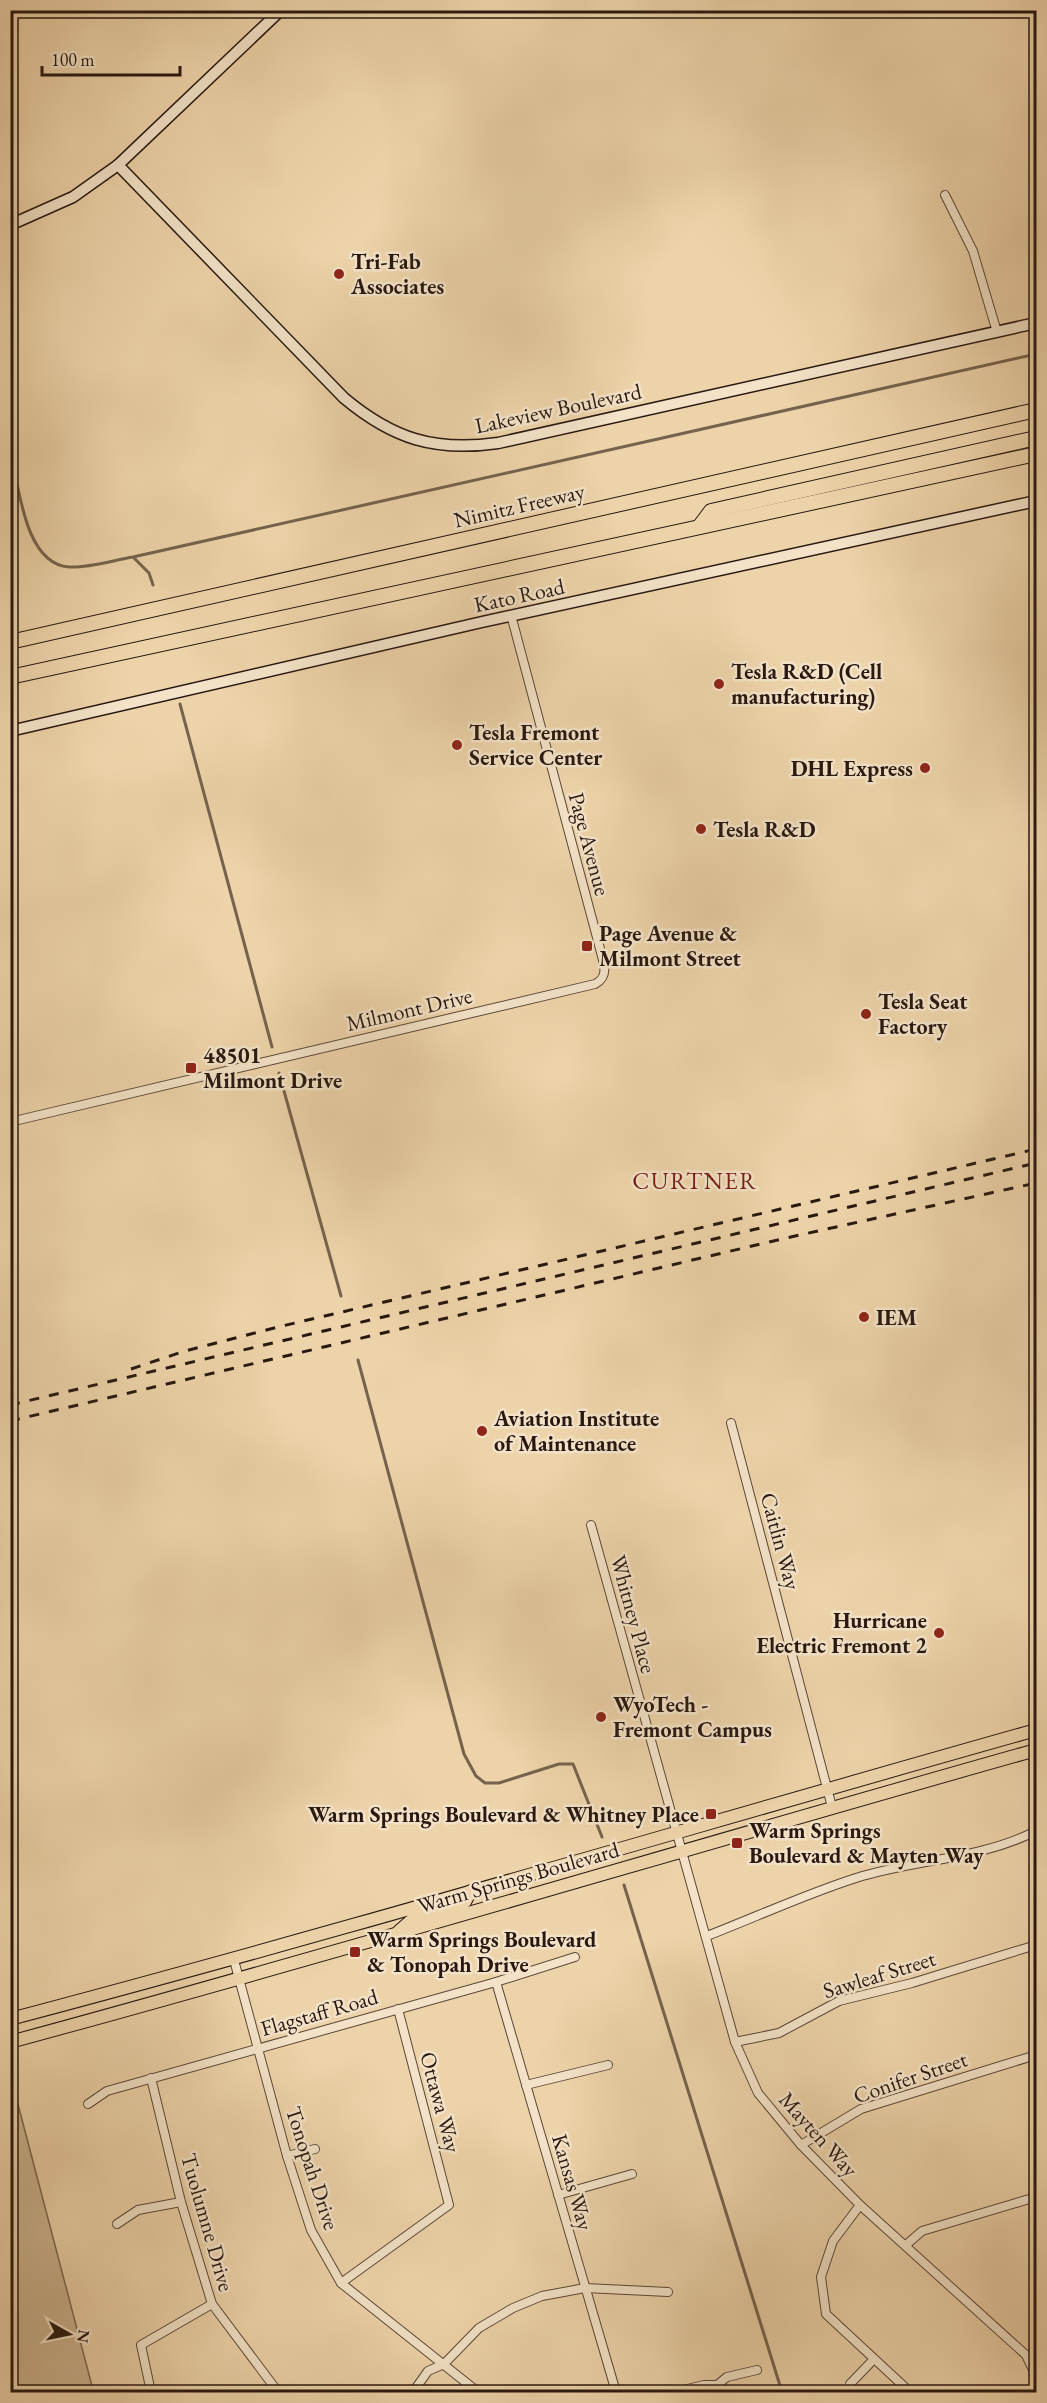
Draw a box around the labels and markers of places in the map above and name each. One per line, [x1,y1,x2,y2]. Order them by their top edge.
place label: Tri-Fab Associates [350,247,444,301]
marker: Tri-Fab Associates [332,267,346,281]
place label: Tesla R&D (Cell manufacturing) [731,657,882,711]
marker: Tesla R&D (Cell manufacturing) [712,677,726,691]
place label: Tesla Fremont Service Center [469,718,603,772]
marker: Tesla Fremont Service Center [450,738,464,752]
place label: DHL Express [791,754,913,783]
marker: DHL Express [918,761,932,775]
place label: Tesla R&D [713,815,816,844]
marker: Tesla R&D [694,822,708,836]
place label: Page Avenue & Milmont Street [599,919,742,973]
marker: Page Avenue & Milmont Street [580,939,594,953]
place label: Tesla Seat Factory [878,987,968,1041]
marker: Tesla Seat Factory [859,1007,873,1021]
place label: 48501 Milmont Drive [203,1041,342,1095]
marker: 48501 Milmont Drive [184,1061,198,1075]
place label: IEM [876,1303,917,1332]
marker: IEM [857,1310,871,1324]
place label: Aviation Institute of Maintenance [493,1404,659,1458]
marker: Aviation Institute of Maintenance [475,1424,489,1438]
place label: Hurricane Electric Fremont 2 [756,1606,927,1660]
marker: Hurricane Electric Fremont 2 [932,1626,946,1640]
place label: WyoTech - Fremont Campus [613,1690,772,1744]
marker: WyoTech - Fremont Campus [594,1710,608,1724]
place label: Warm Springs Boulevard & Whitney Place [308,1800,699,1829]
marker: Warm Springs Boulevard & Whitney Place [704,1807,718,1821]
place label: Warm Springs Boulevard & Mayten Way [749,1816,984,1870]
marker: Warm Springs Boulevard & Mayten Way [730,1836,744,1850]
place label: Warm Springs Boulevard & Tonopah Drive [367,1925,596,1979]
marker: Warm Springs Boulevard & Tonopah Drive [348,1945,362,1959]

